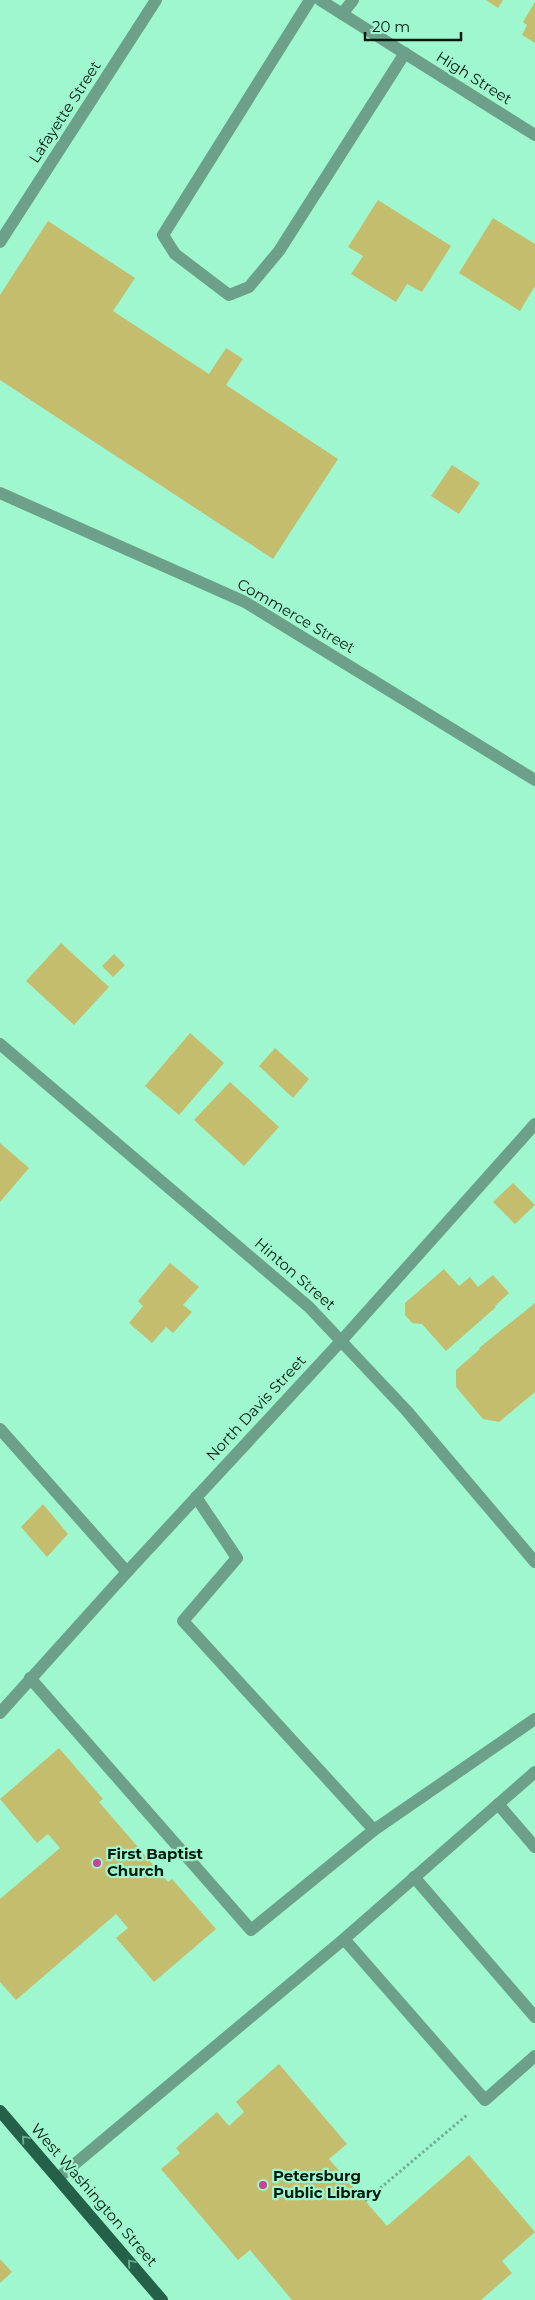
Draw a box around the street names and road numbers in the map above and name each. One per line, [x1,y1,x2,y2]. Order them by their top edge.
street label: High Street [433,47,516,108]
street label: Lafayette Street [24,57,105,166]
street label: Commerce Street [234,574,359,657]
street label: Hinton Street [251,1233,340,1314]
street label: North Davis Street [202,1351,310,1465]
street label: West Washington Street [27,2119,162,2270]

